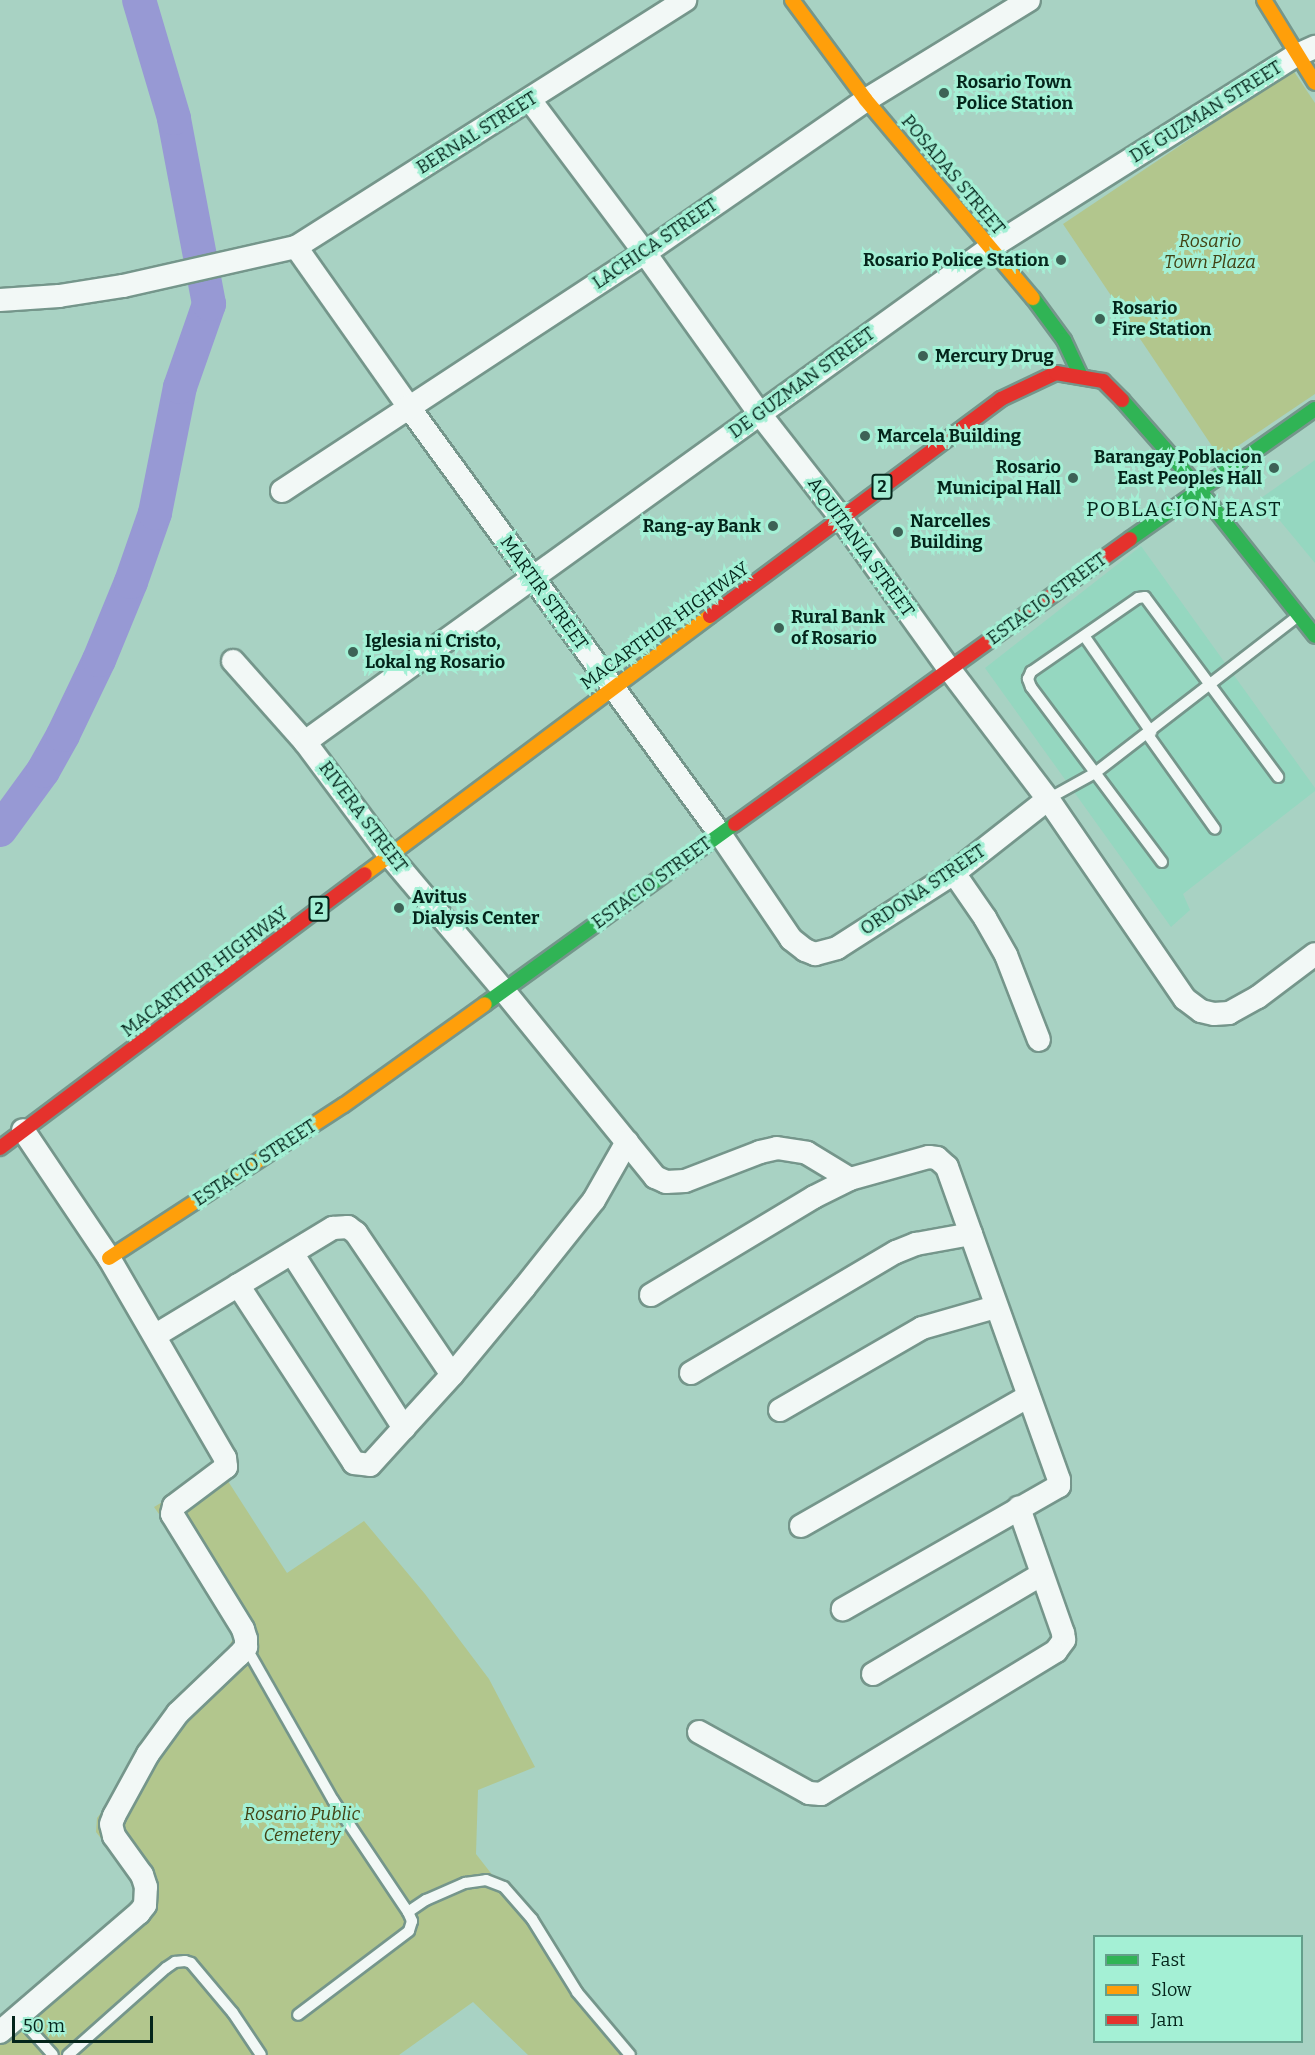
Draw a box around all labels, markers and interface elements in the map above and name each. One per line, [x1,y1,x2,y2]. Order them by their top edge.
street label: DE GUZMAN STREET [1126,57,1286,167]
place label: Rosario Town Police Station [956,72,1073,115]
marker: Rosario Town Police Station [937,86,951,100]
street label: BERNAL STREET [413,87,541,179]
street label: POSADAS STREET [897,111,1009,239]
street label: LACHICA STREET [588,194,722,294]
park label: Rosario Town Plaza [1164,231,1256,274]
place label: Rosario Police Station [863,249,1049,271]
marker: Rosario Police Station [1054,253,1068,267]
place label: Rosario Fire Station [1112,298,1211,340]
marker: Rosario Fire Station [1093,312,1107,326]
street label: DE GUZMAN STREET [725,323,879,443]
place label: Mercury Drug [935,345,1054,367]
marker: Mercury Drug [916,349,930,363]
place label: Marcela Building [877,425,1021,447]
marker: Marcela Building [858,429,872,443]
place label: Barangay Poblacion East Peoples Hall [1094,447,1262,490]
place label: Rosario Municipal Hall [937,457,1061,500]
marker: Barangay Poblacion East Peoples Hall [1267,461,1281,475]
marker: Rosario Municipal Hall [1066,471,1080,485]
street label: AQUITANIA STREET [803,473,919,621]
road number: 2 [870,474,894,500]
district label: POBLACION EAST [1086,496,1282,522]
place label: Narcelles Building [910,511,991,554]
place label: Rang-ay Bank [642,515,761,537]
marker: Rang-ay Bank [766,519,780,533]
marker: Narcelles Building [891,525,905,539]
street label: MARTIR STREET [495,532,593,654]
street label: ESTACIO STREET [983,549,1111,649]
street label: MACARTHUR HIGHWAY [577,558,753,694]
place label: Rural Bank of Rosario [791,607,885,650]
marker: Rural Bank of Rosario [772,621,786,635]
place label: Iglesia ni Cristo, Lokal ng Rosario [365,631,505,674]
marker: Iglesia ni Cristo, Lokal ng Rosario [346,645,360,659]
street label: RIVERA STREET [314,757,412,877]
street label: ESTACIO STREET [588,833,716,933]
street label: ORDONA STREET [856,840,990,940]
place label: Avitus Dialysis Center [412,887,540,930]
road number: 2 [307,896,331,922]
marker: Avitus Dialysis Center [390,899,408,917]
street label: MACARTHUR HIGHWAY [118,902,292,1042]
street label: ESTACIO STREET [190,1115,320,1211]
park label: Rosario Public Cemetery [244,1804,360,1846]
legend [1093,1935,1303,2043]
text: Fast [1151,1949,1186,1971]
text: Slow [1151,1979,1191,2001]
scale bar [15,2004,156,2042]
text: Jam [1151,2009,1184,2031]
text: 50 m [23,2015,65,2037]

